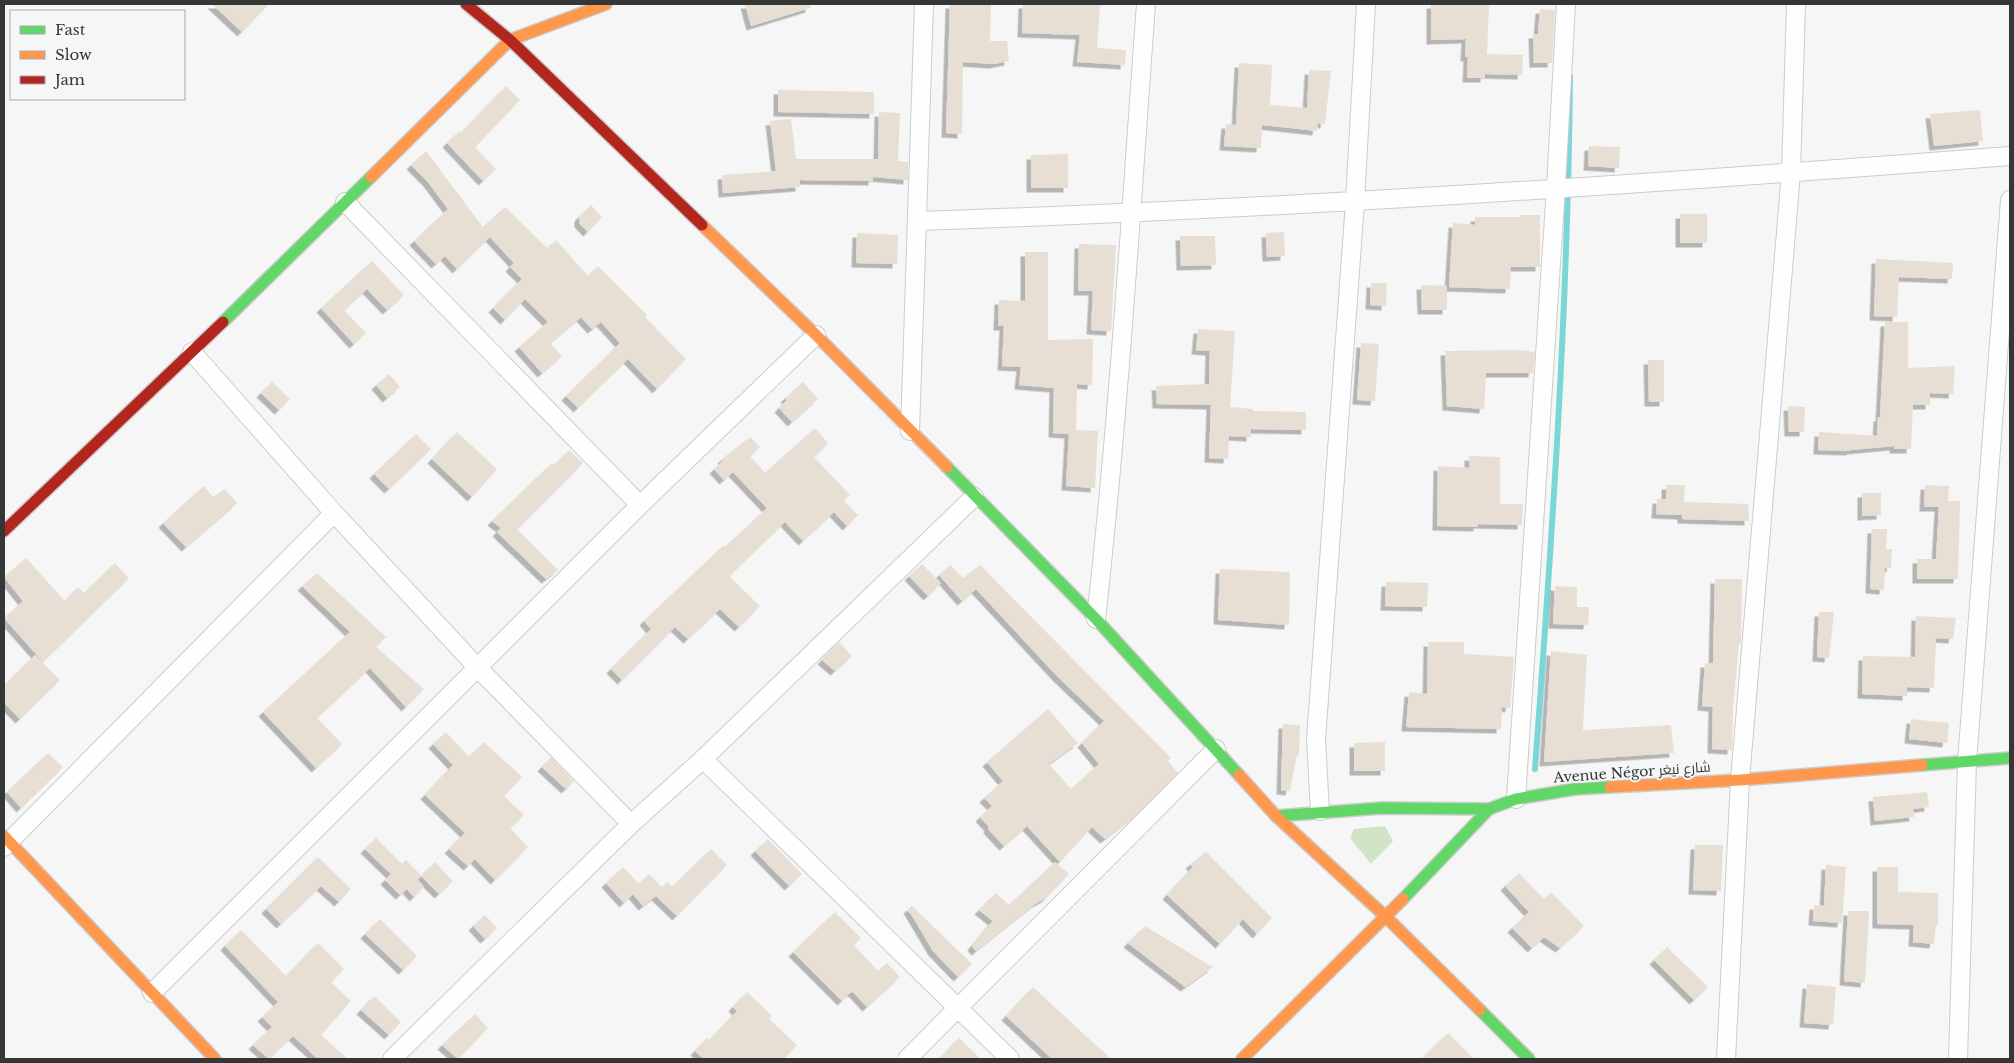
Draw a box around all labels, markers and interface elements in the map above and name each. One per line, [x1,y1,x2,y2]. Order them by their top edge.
legend [10,10,185,100]
text: Fast [55,20,86,39]
text: Slow [55,45,92,64]
text: Jam [53,70,85,89]
street label: Avenue Négor شارع نيغر [1552,758,1711,787]

